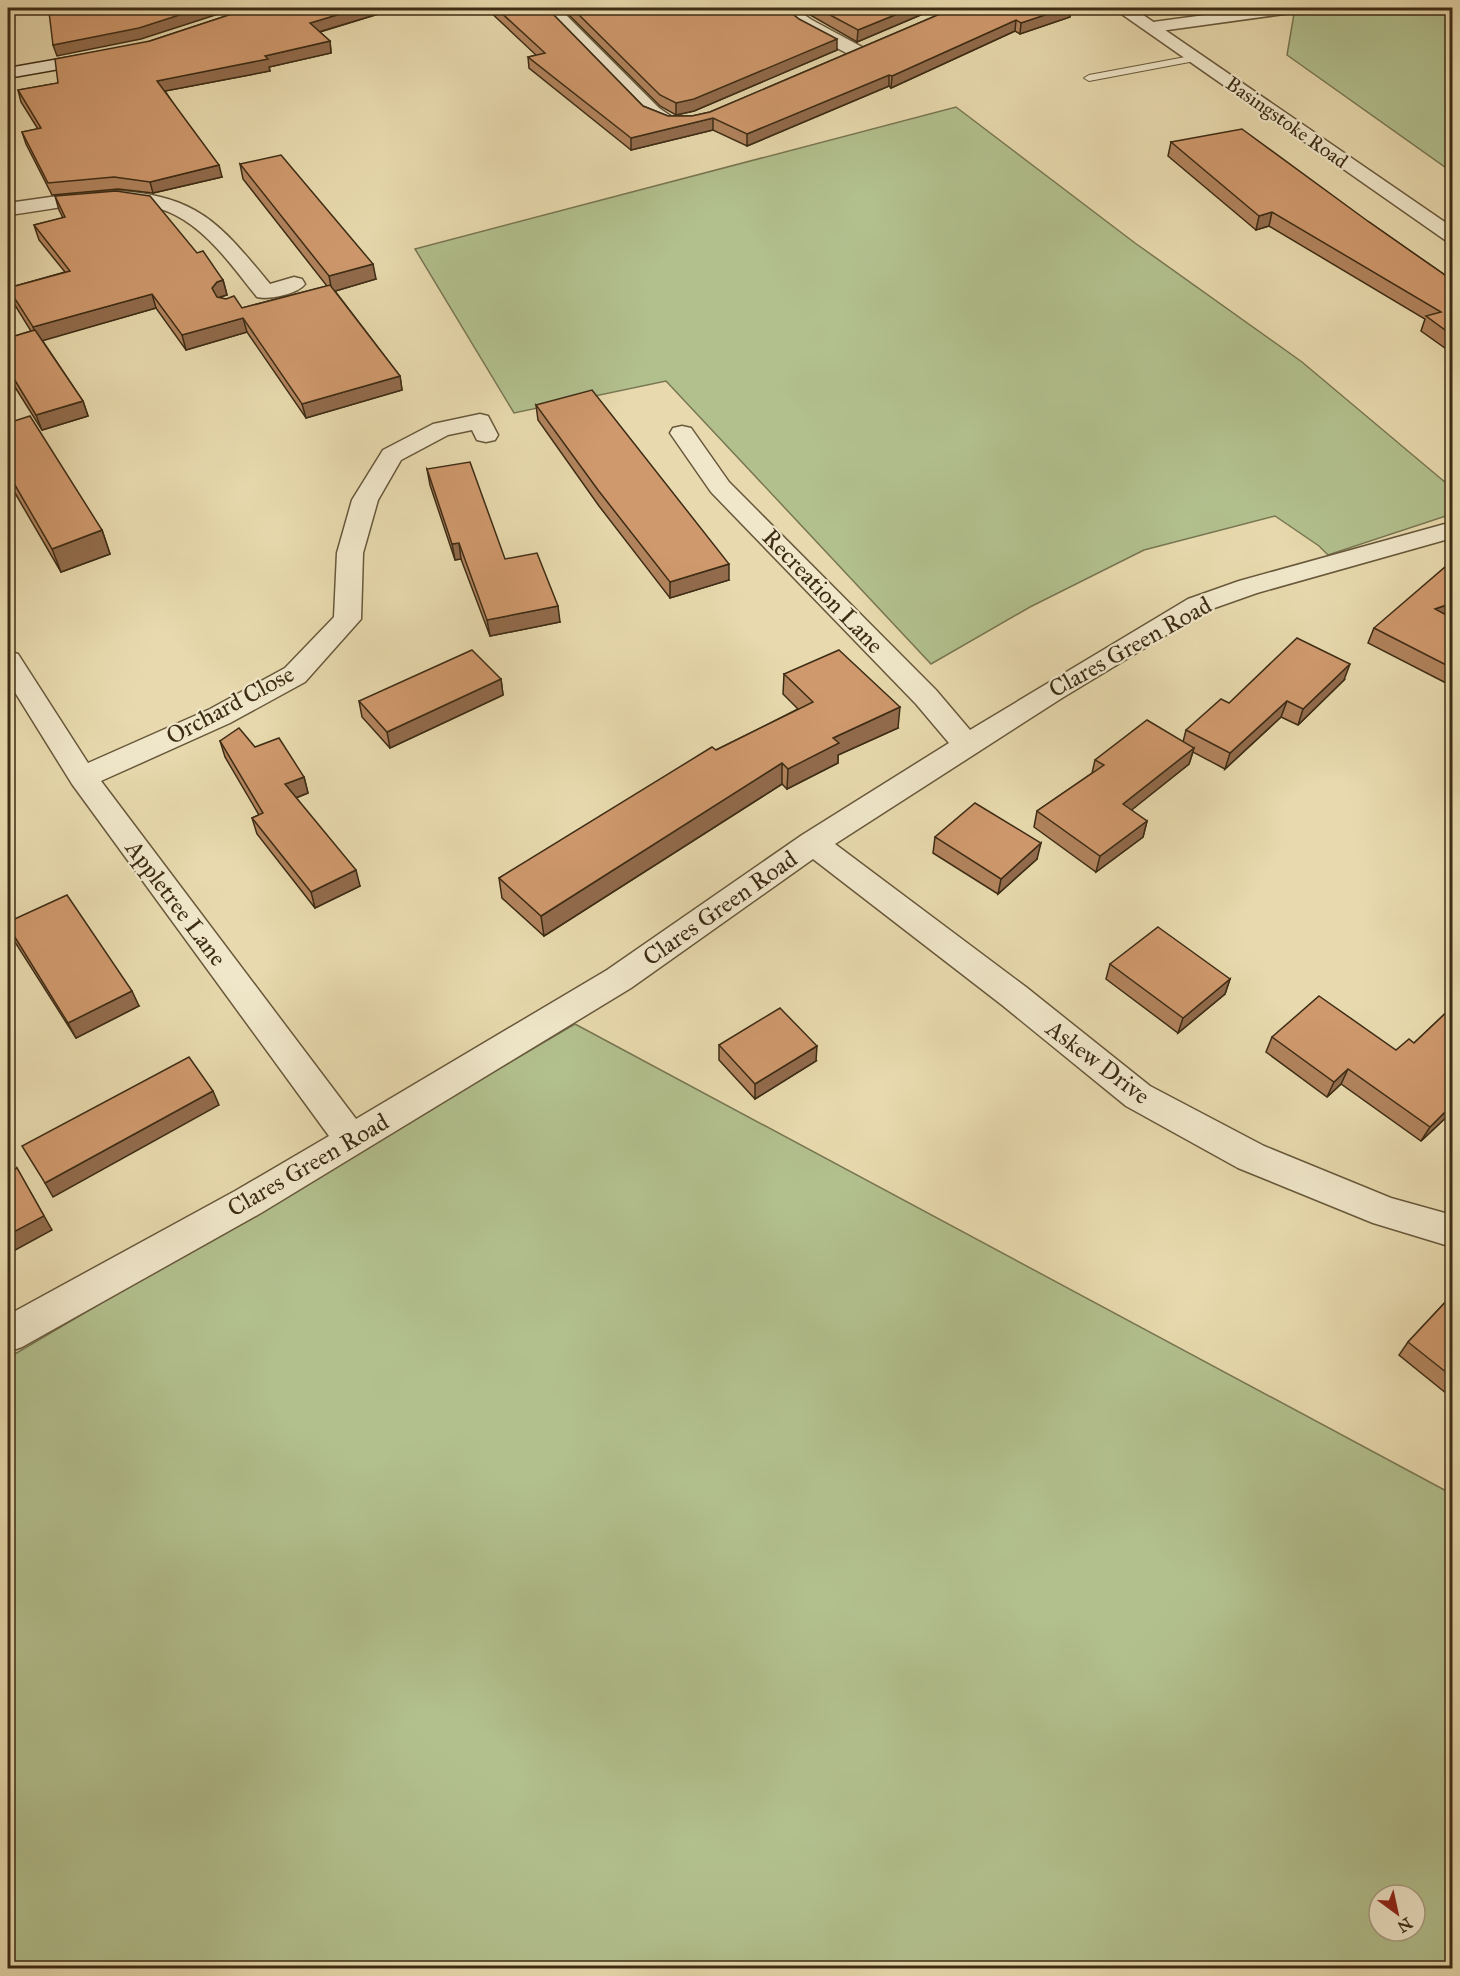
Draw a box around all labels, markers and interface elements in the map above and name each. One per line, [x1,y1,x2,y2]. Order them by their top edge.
street label: Basingstoke Road [1221,71,1353,174]
street label: Recreation Lane [756,522,890,660]
street label: Clares Green Road [1043,590,1217,704]
street label: Orchard Close [161,659,299,751]
street label: Appletree Lane [118,833,233,972]
street label: Clares Green Road [637,844,803,972]
street label: Askew Drive [1039,1013,1156,1111]
street label: Clares Green Road [222,1107,394,1223]
north arrow [1367,1883,1427,1943]
text: N [1394,1913,1416,1937]

